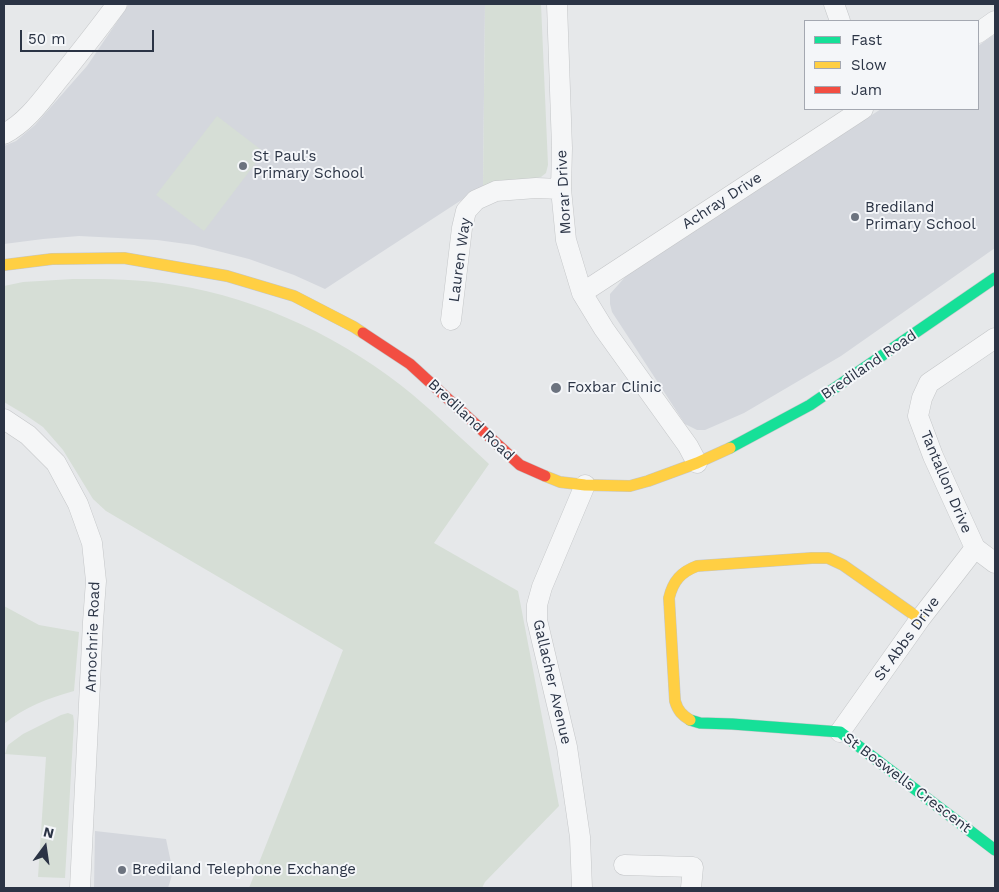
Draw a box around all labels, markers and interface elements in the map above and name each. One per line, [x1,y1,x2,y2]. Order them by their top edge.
scale bar [22,20,156,52]
legend [804,20,979,110]
text: 50 m [28,30,65,48]
text: Fast [851,31,882,49]
text: Slow [851,56,887,74]
text: Jam [851,81,882,99]
place label: St Paul's Primary School [253,148,364,183]
street label: Morar Drive [553,149,575,235]
marker: St Paul's Primary School [237,160,249,172]
street label: Achray Drive [679,169,765,233]
place label: Brediland Primary School [865,199,976,234]
marker: Brediland Primary School [849,211,861,223]
street label: Lauren Way [445,217,475,303]
street label: Brediland Road [818,326,920,404]
street label: Brediland Road [424,375,518,465]
place label: Foxbar Clinic [567,379,662,397]
marker: Foxbar Clinic [549,381,563,395]
street label: Tantallon Drive [916,428,976,536]
street label: Amochrie Road [82,581,104,693]
street label: St Abbs Drive [870,593,944,685]
street label: Gallacher Avenue [529,618,575,746]
street label: St Boswells Crescent [839,729,975,837]
north arrow [20,822,70,872]
text: N [42,823,56,841]
place label: Brediland Telephone Exchange [132,861,356,879]
marker: Brediland Telephone Exchange [116,864,128,876]

